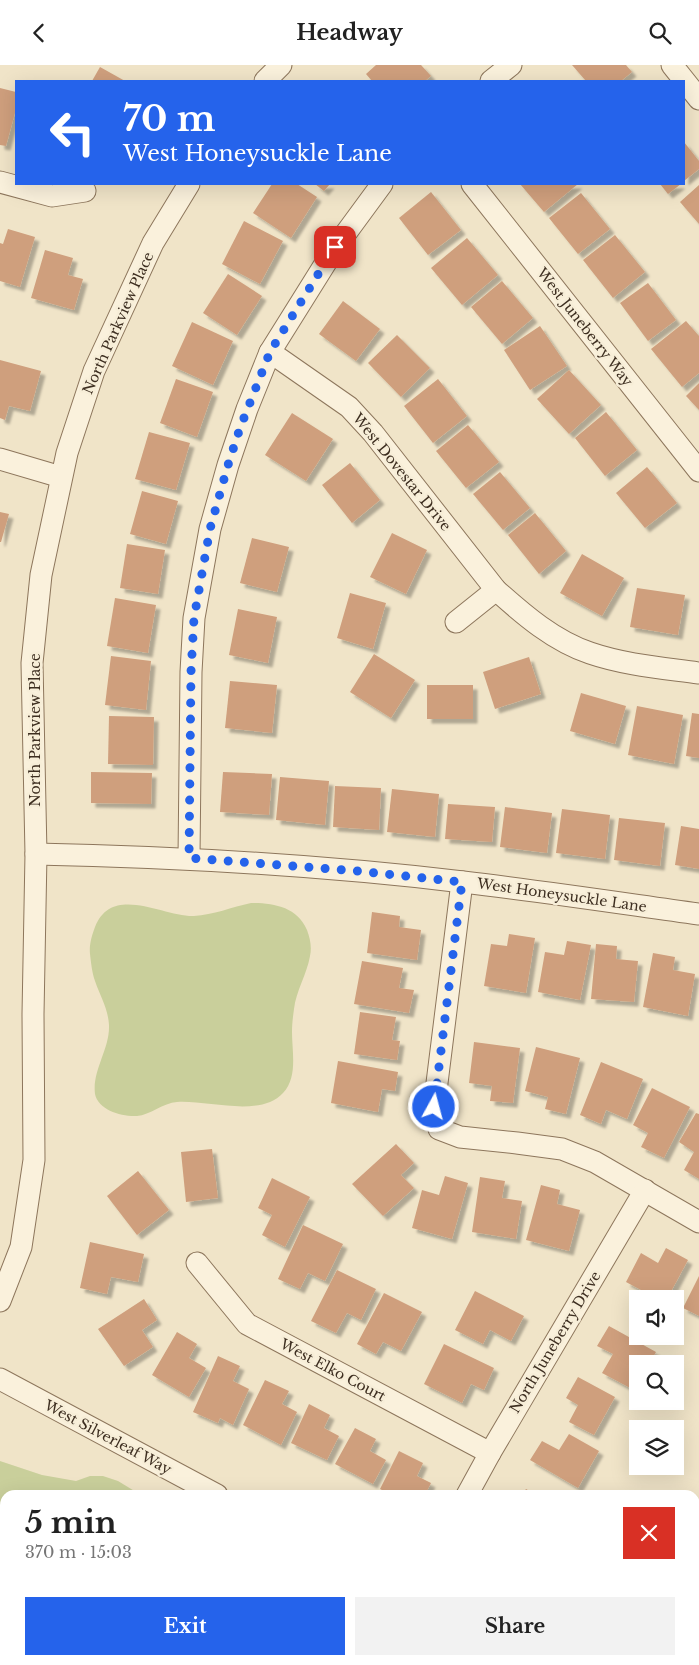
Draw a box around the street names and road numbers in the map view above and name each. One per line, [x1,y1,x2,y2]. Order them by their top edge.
street label: North Parkview Place [79,249,157,397]
street label: West Juneberry Way [532,263,637,390]
street label: West Dovestar Drive [348,409,455,535]
street label: North Parkview Place [26,653,44,807]
street label: West Honeysuckle Lane [475,874,648,916]
street label: North Juneberry Drive [505,1268,605,1416]
street label: West Elko Court [276,1334,389,1406]
street label: West Silverleaf Way [40,1395,175,1478]

